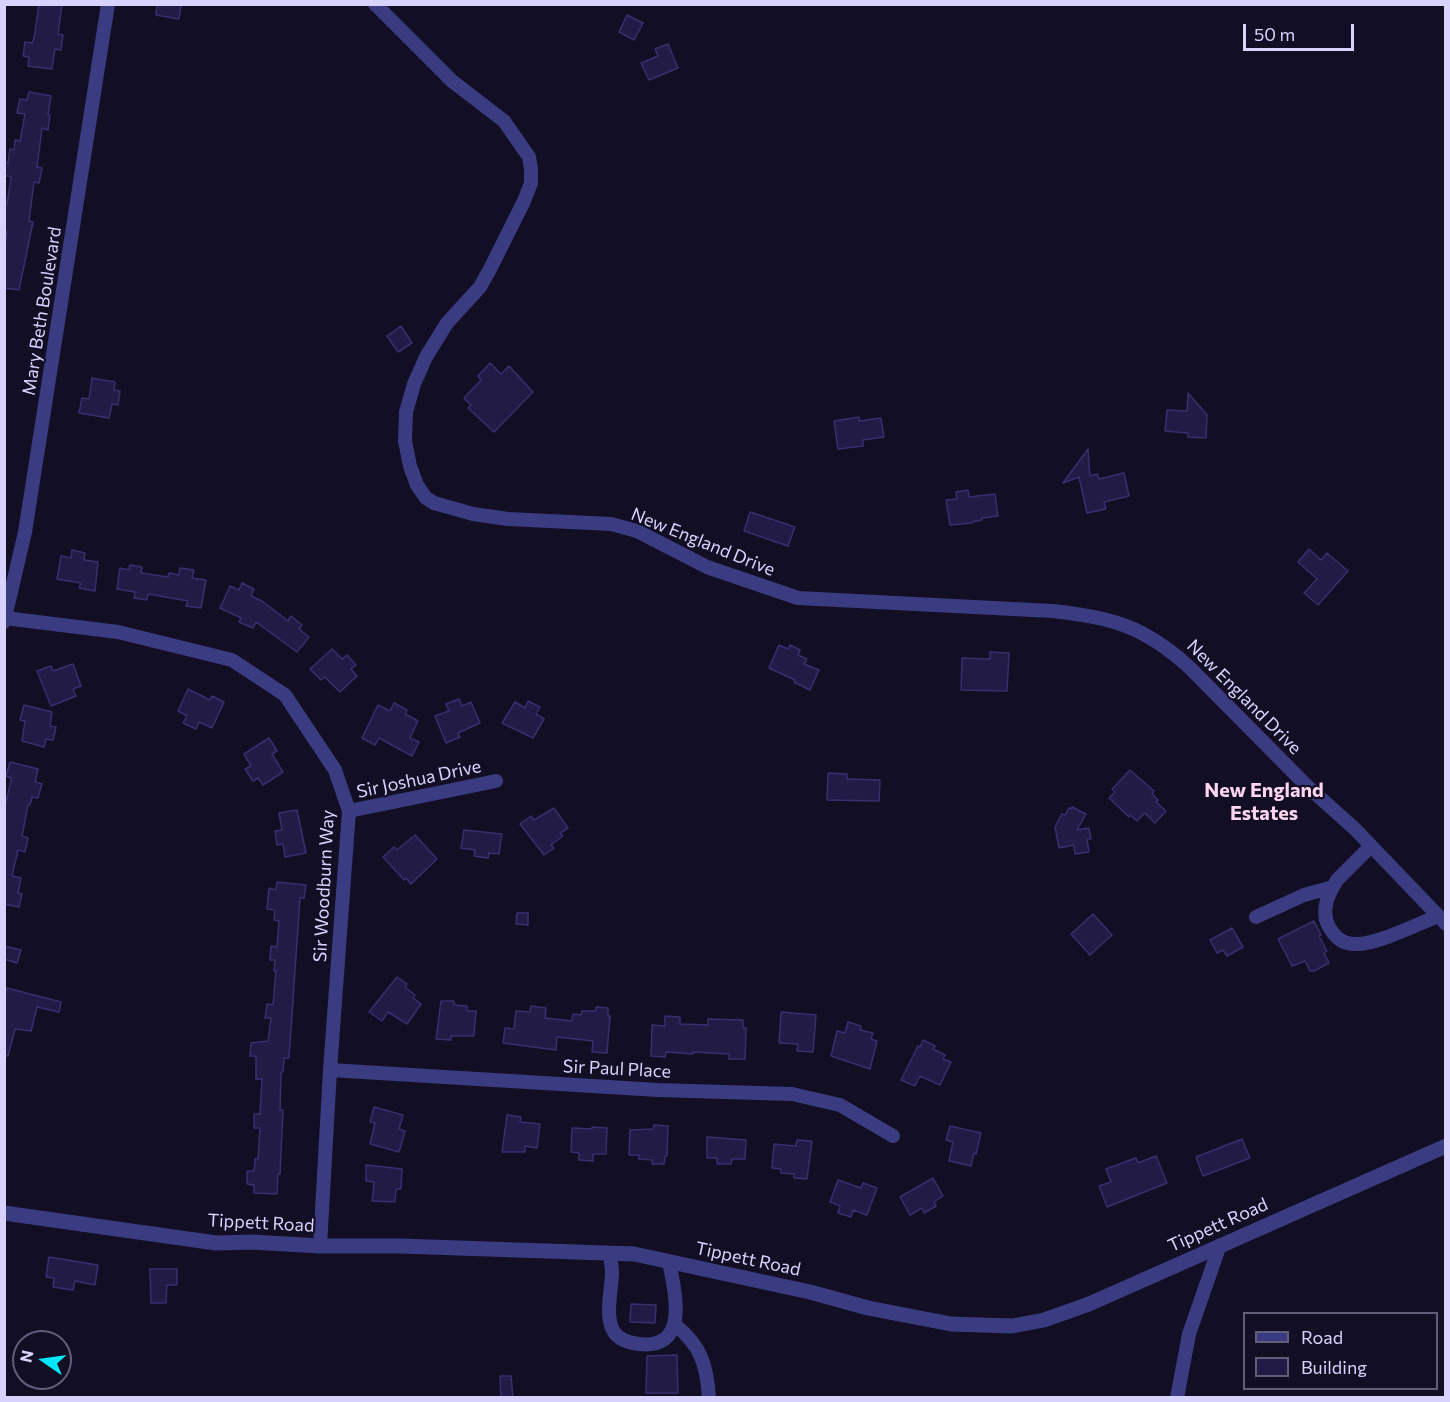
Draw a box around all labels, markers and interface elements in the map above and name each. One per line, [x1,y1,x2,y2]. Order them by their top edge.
scale bar [1246,12,1357,50]
text: 50 m [1254,23,1295,45]
street label: Mary Beth Boulevard [18,225,66,397]
street label: New England Drive [628,503,778,581]
street label: New England Drive [1182,635,1306,759]
street label: Sir Joshua Drive [355,755,483,803]
district label: New England Estates [1204,778,1324,825]
street label: Sir Woodburn Way [309,809,339,963]
street label: Sir Paul Place [562,1055,672,1083]
street label: Tippett Road [1165,1193,1271,1257]
street label: Tippett Road [207,1209,315,1237]
street label: Tippett Road [693,1237,803,1281]
legend [1243,1312,1438,1390]
text: Road [1301,1326,1343,1348]
north arrow [12,1330,72,1390]
text: N [15,1348,37,1364]
text: Building [1301,1356,1367,1378]

